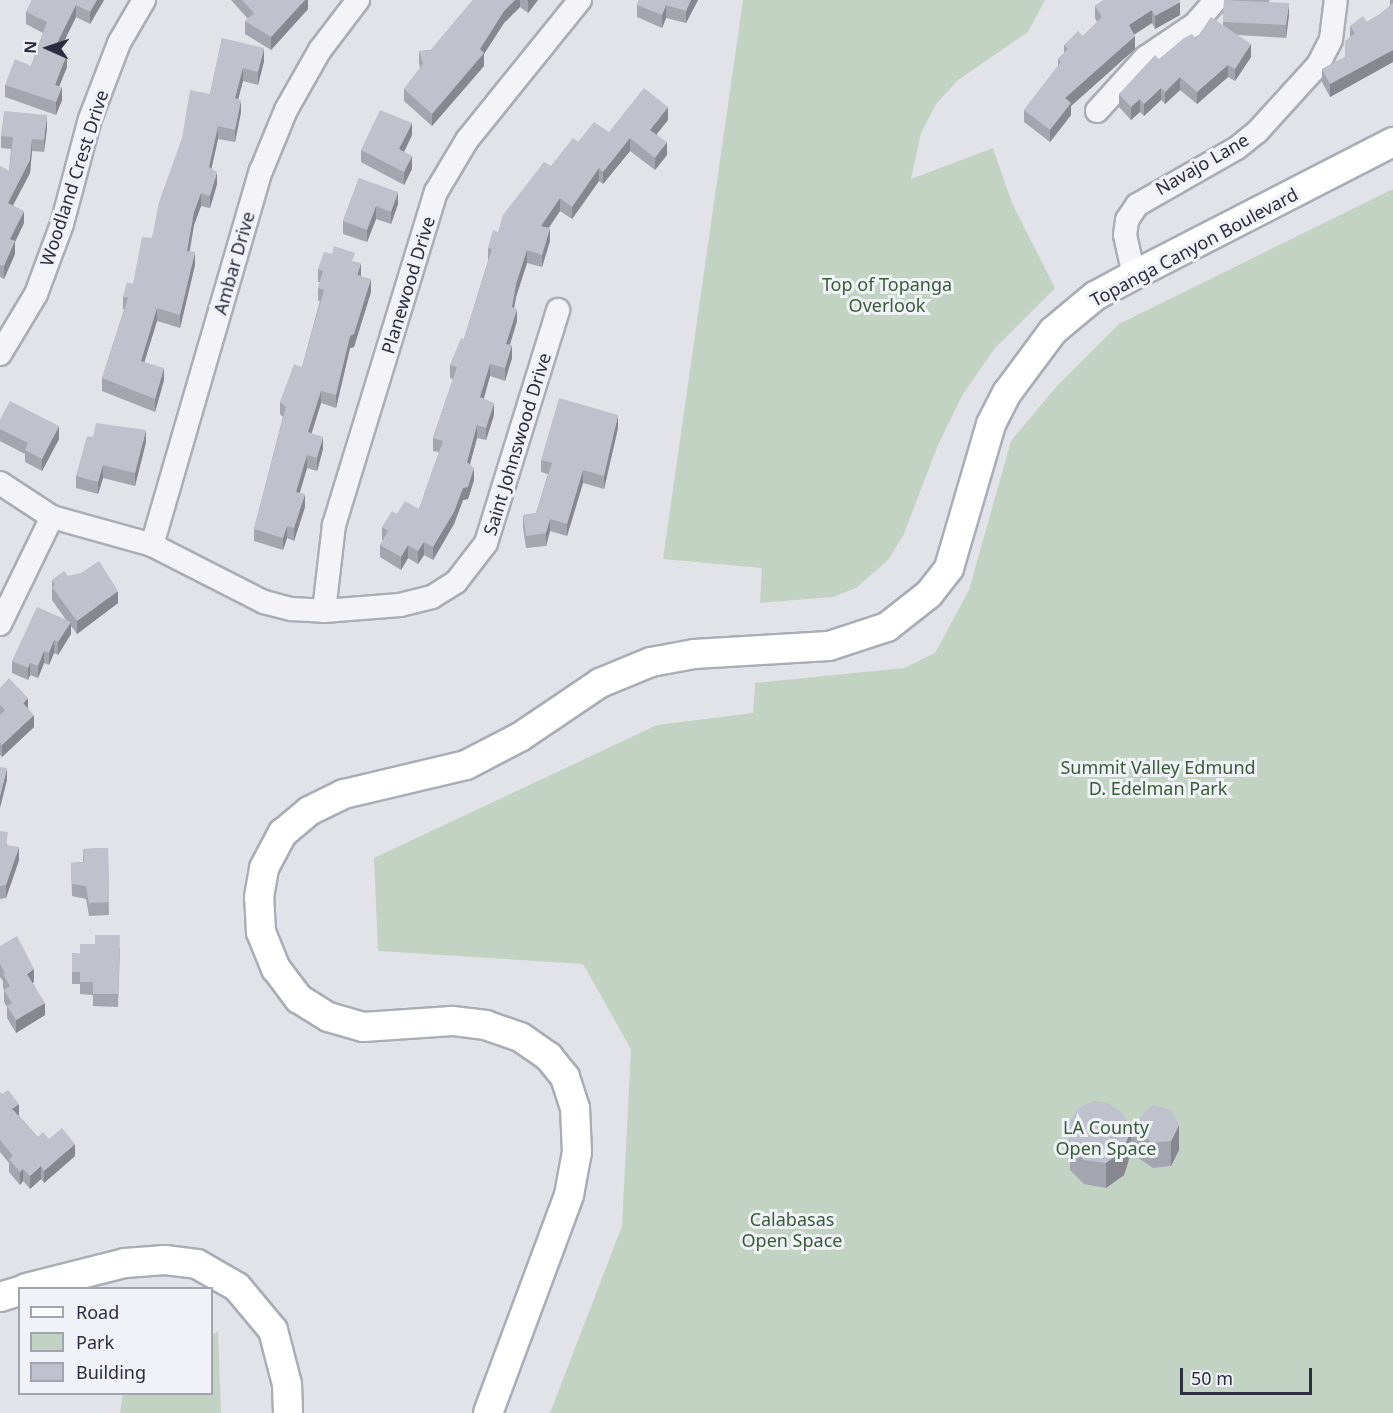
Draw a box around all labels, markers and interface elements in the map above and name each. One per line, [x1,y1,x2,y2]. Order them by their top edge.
north arrow [18,18,78,78]
text: N [19,40,41,54]
street label: Woodland Crest Drive [35,87,113,269]
street label: Navajo Lane [1152,129,1252,199]
street label: Topanga Canyon Boulevard [1087,183,1301,311]
street label: Ambar Drive [209,209,259,317]
street label: Planewood Drive [377,214,439,356]
park label: Top of Topanga Overlook [822,274,952,316]
street label: Saint Johnswood Drive [479,350,555,538]
park label: Summit Valley Edmund D. Edelman Park [1060,757,1256,800]
park label: LA County Open Space [1056,1117,1156,1160]
park label: Calabasas Open Space [742,1209,842,1252]
legend [18,1287,213,1395]
text: Road [76,1300,119,1324]
text: Park [76,1330,114,1354]
scale bar [1183,1356,1315,1394]
text: Building [76,1360,146,1384]
text: 50 m [1191,1366,1233,1390]

